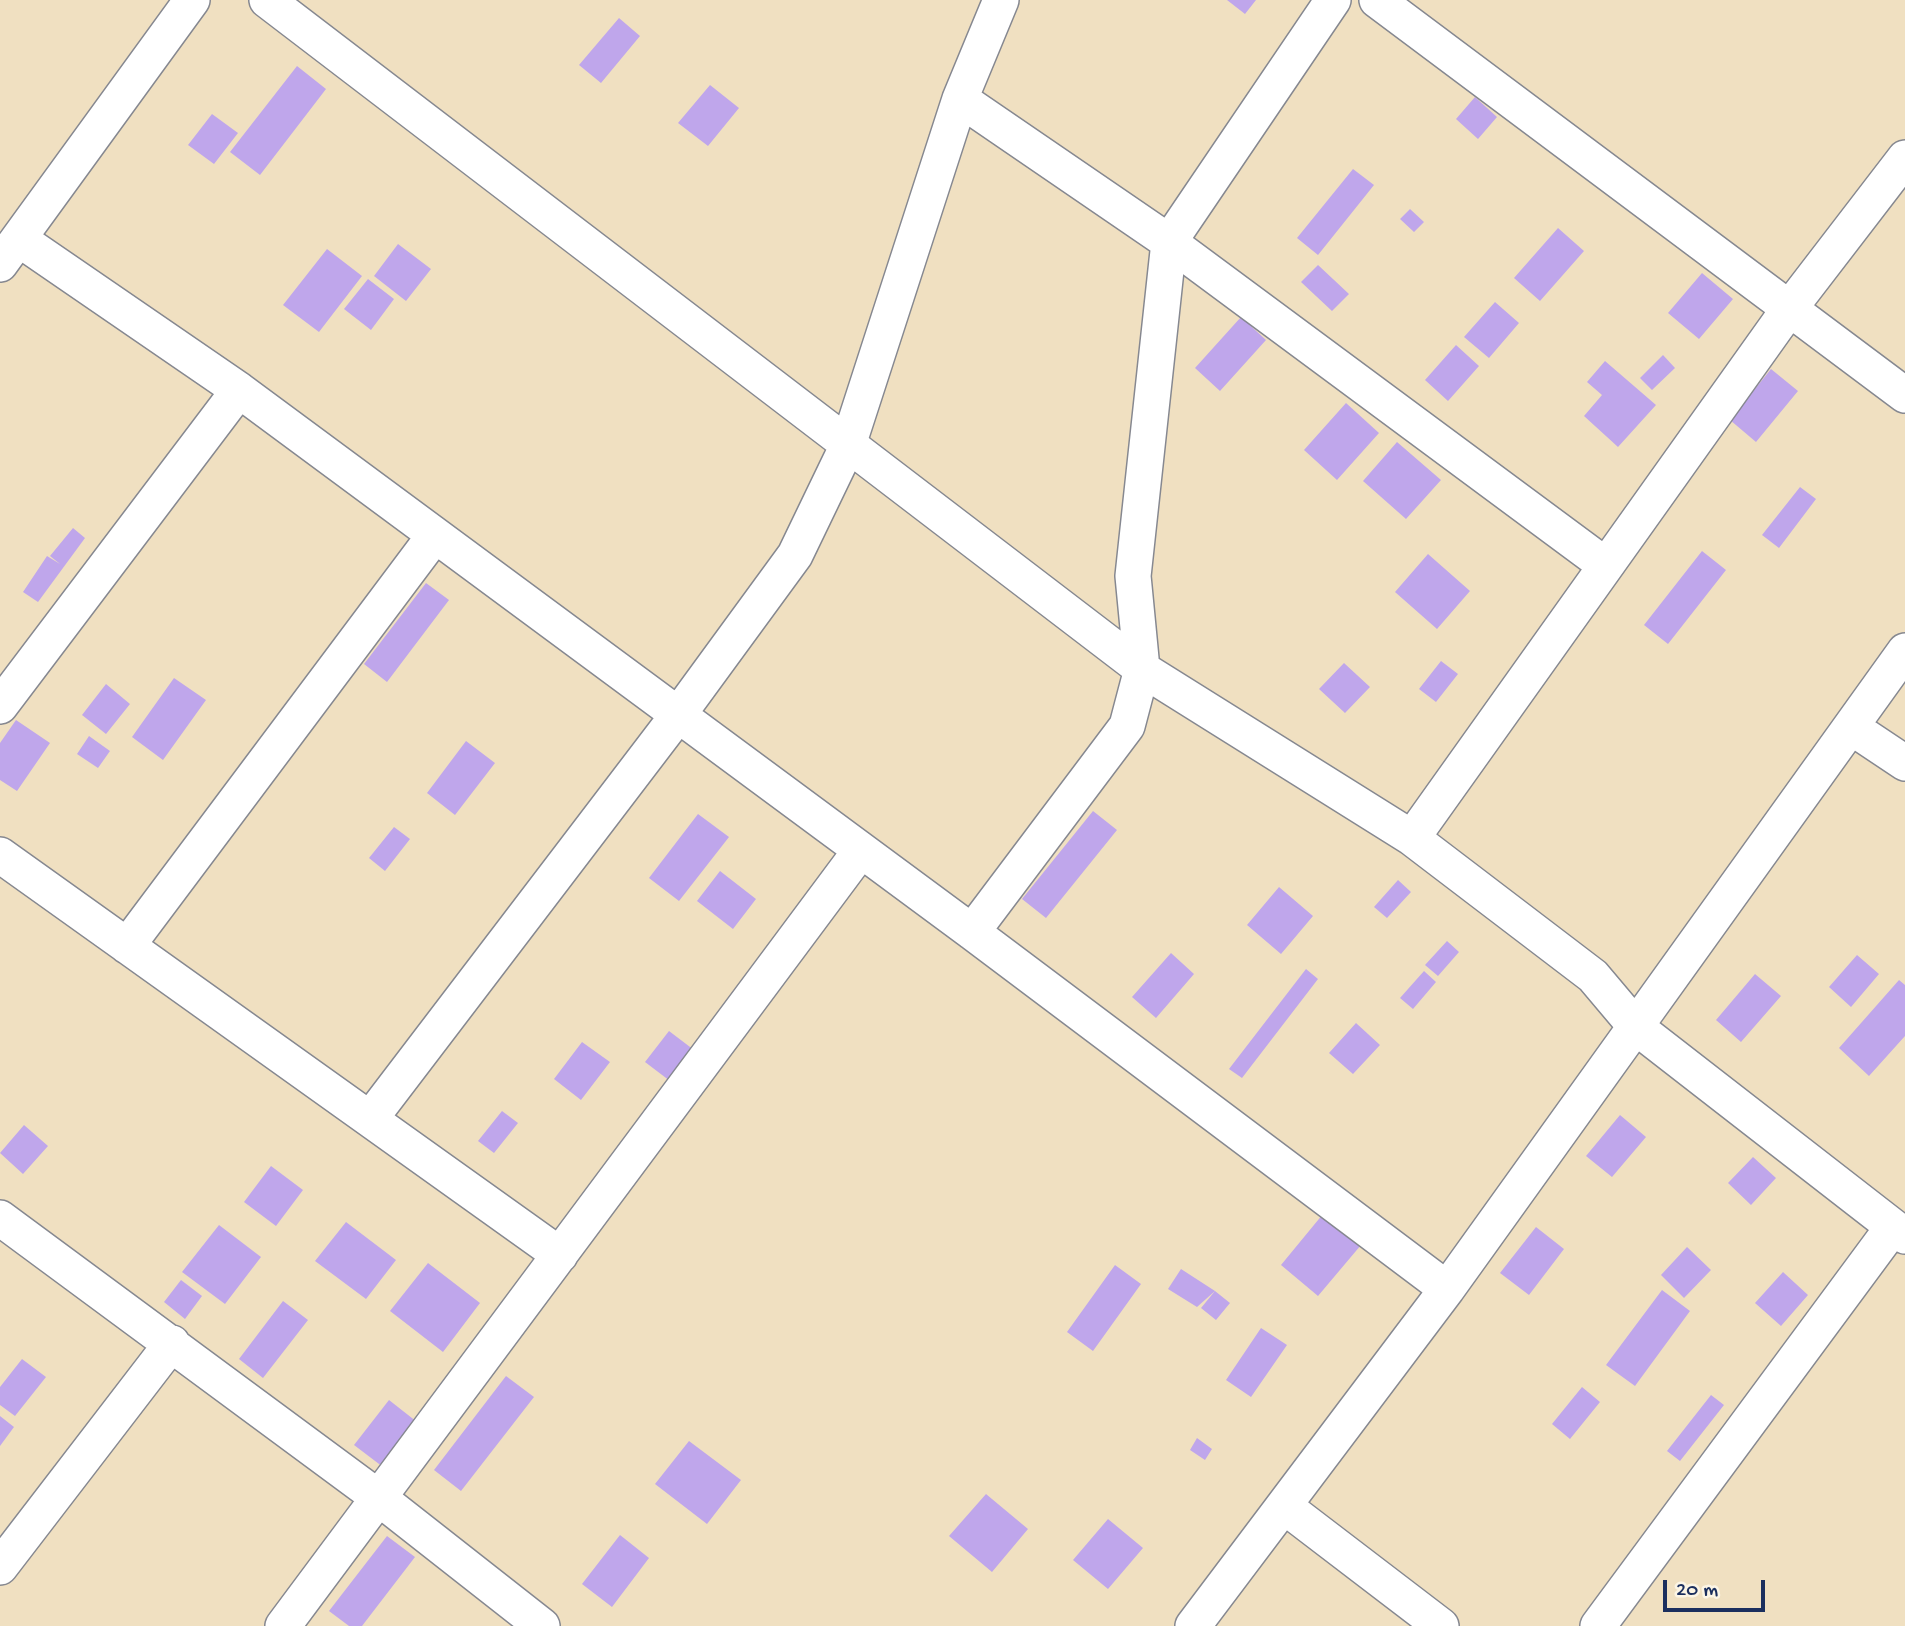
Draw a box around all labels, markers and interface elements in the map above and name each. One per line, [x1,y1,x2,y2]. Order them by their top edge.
scale bar [1667,1566,1769,1610]
text: 20 m [1676,1579,1718,1604]

